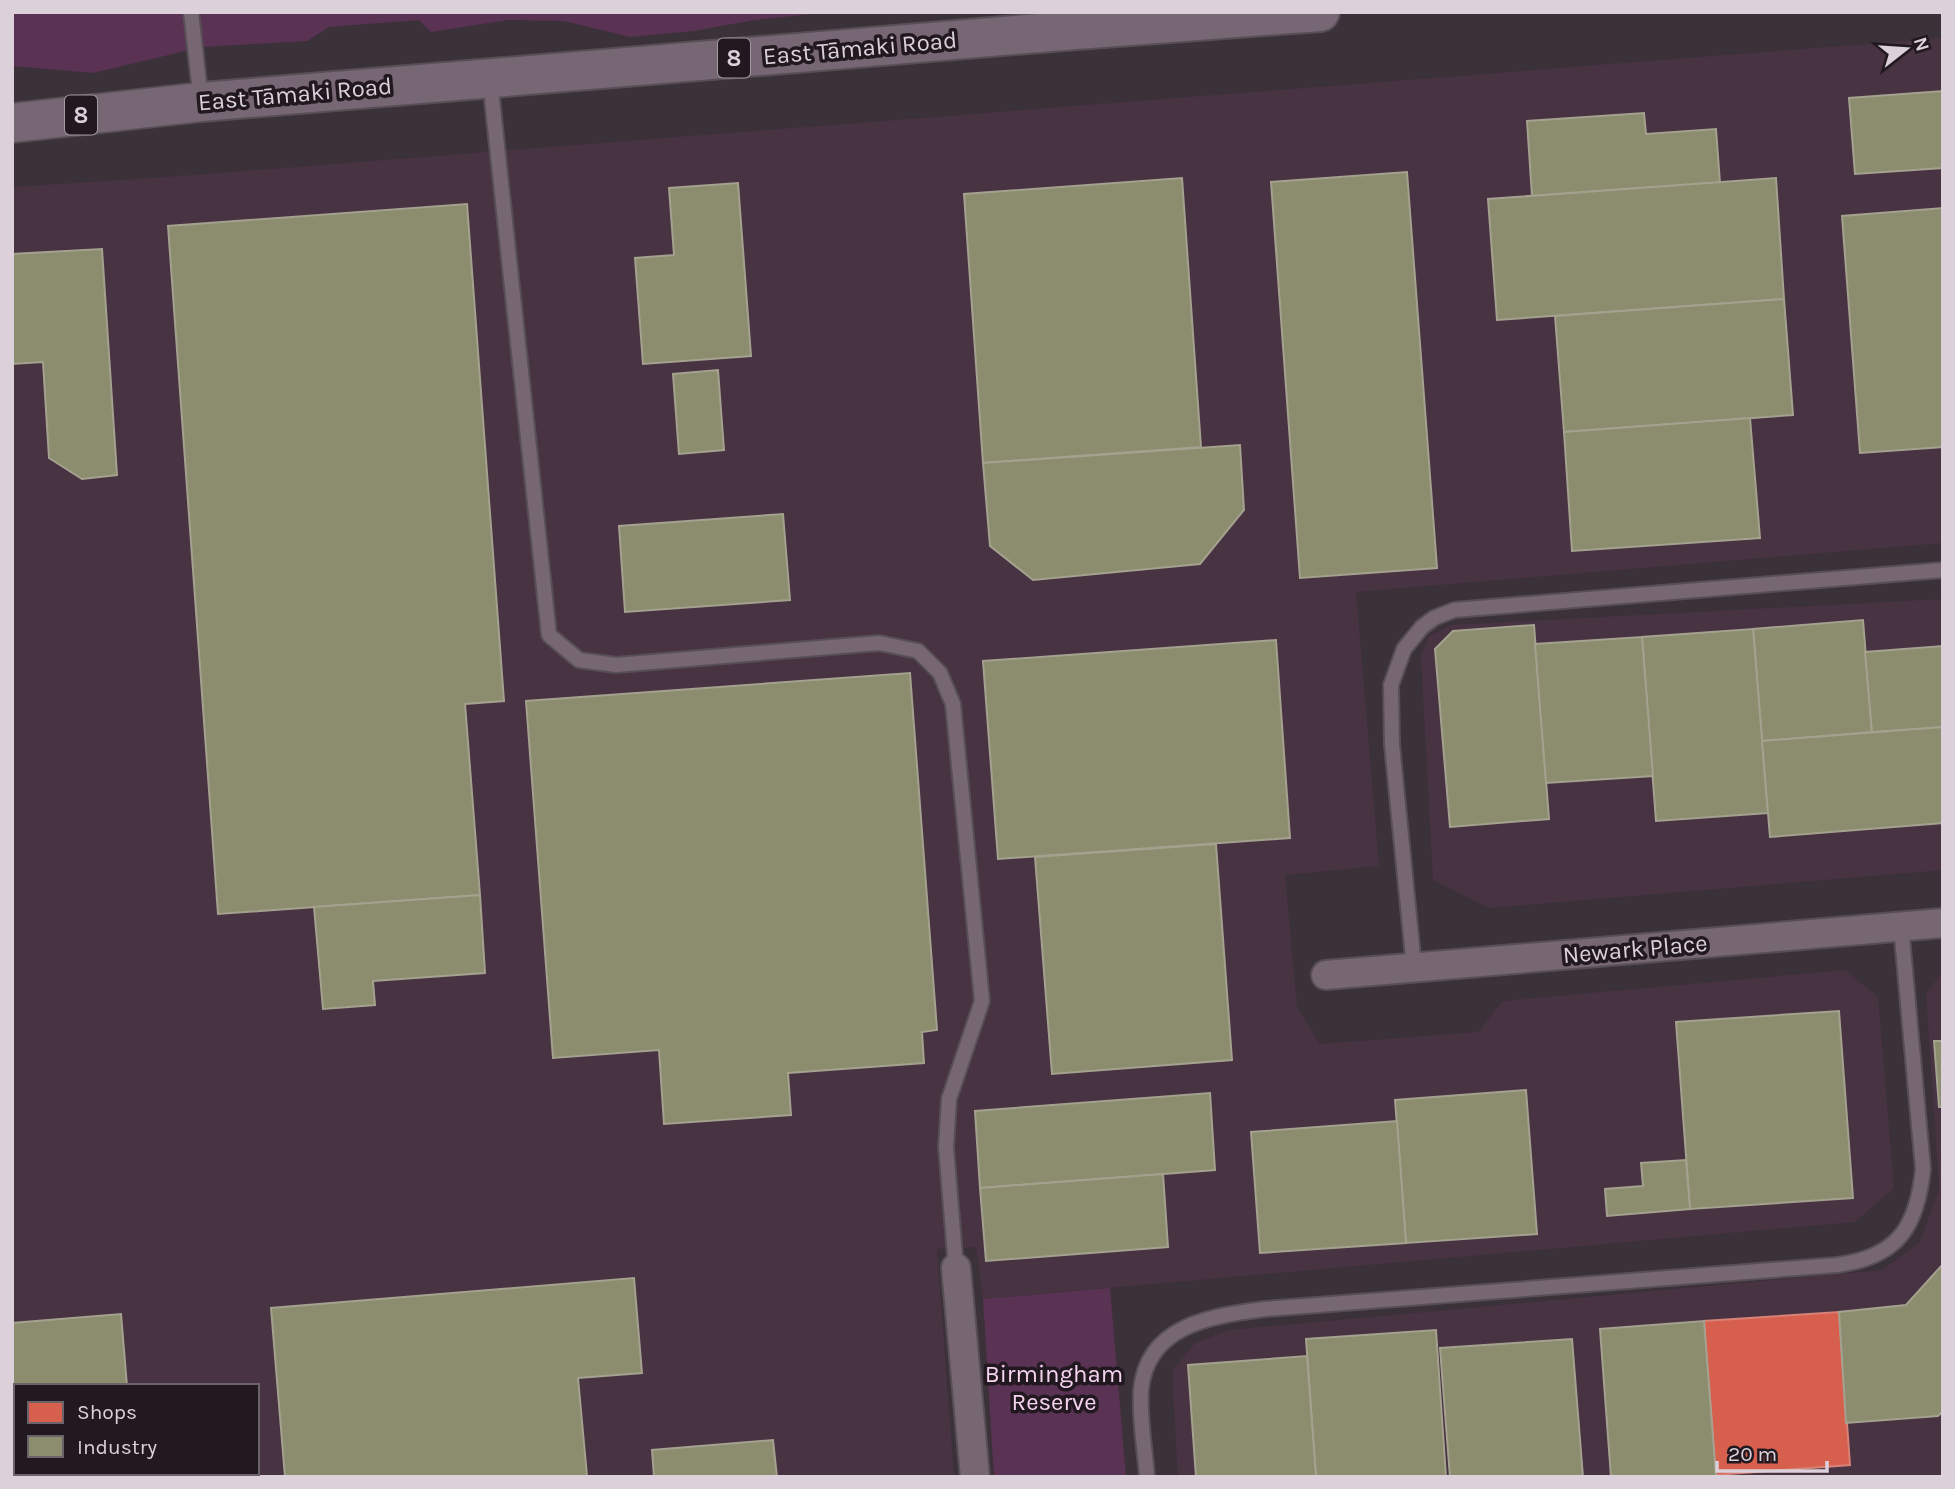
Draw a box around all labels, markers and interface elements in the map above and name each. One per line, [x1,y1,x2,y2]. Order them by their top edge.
north arrow [1871,14,1941,84]
street label: East Tāmaki Road [762,26,958,70]
text: N [1909,35,1934,54]
road number: 8 [718,39,750,78]
street label: East Tāmaki Road [197,72,393,116]
road number: 8 [65,96,97,134]
street label: Newark Place [1561,929,1709,969]
park label: Birmingham Reserve [985,1360,1123,1416]
legend [14,1384,259,1475]
text: Shops [77,1400,137,1424]
scale bar [1717,1430,1827,1474]
text: Industry [77,1435,157,1459]
text: 20 m [1728,1442,1777,1466]

